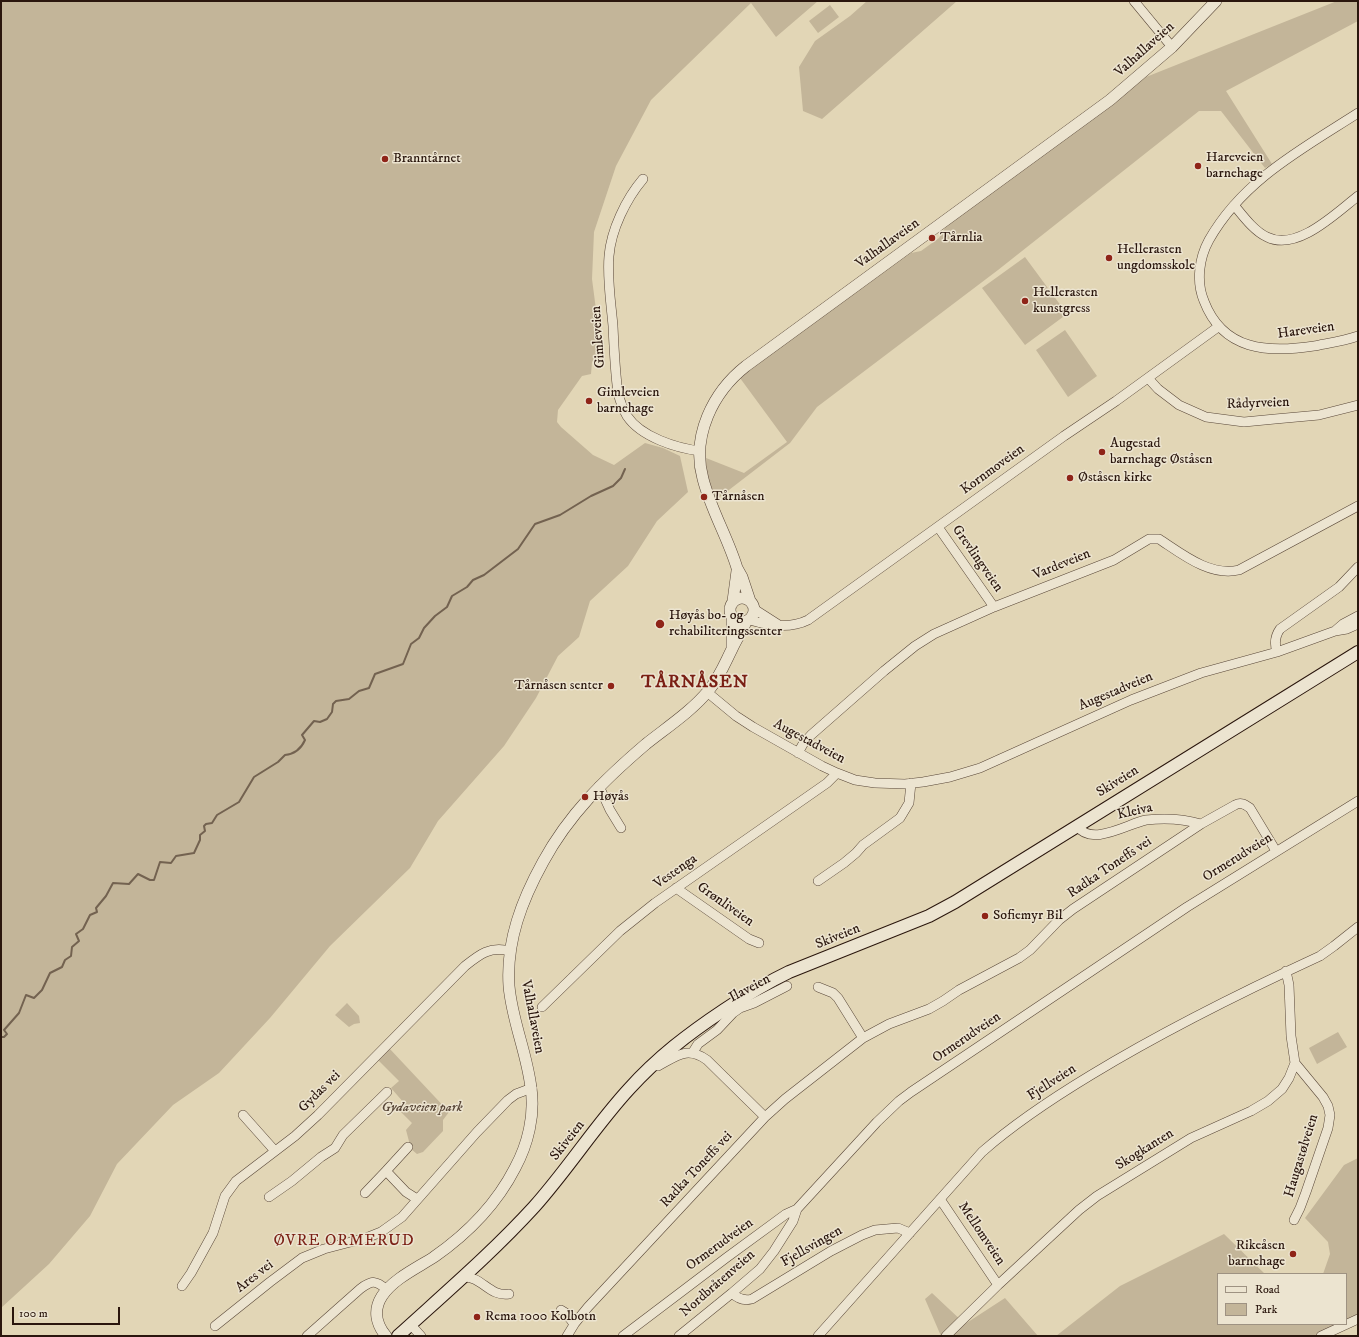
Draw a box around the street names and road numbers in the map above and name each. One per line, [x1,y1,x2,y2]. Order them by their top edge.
street label: Valhallaveien [1112,19,1178,81]
street label: Valhallaveien [853,215,923,273]
street label: Gimleveien [588,305,610,369]
street label: Hareveien [1276,319,1336,343]
street label: Rådyrveien [1226,395,1290,413]
street label: Kornmoveien [958,441,1028,499]
street label: Grevlingveien [948,522,1006,596]
street label: Vardeveien [1031,546,1093,584]
street label: Augestadveien [1076,669,1156,715]
street label: Augestadveien [770,716,848,768]
street label: Skiveien [1094,763,1142,801]
street label: Kleiva [1116,800,1154,824]
street label: Ormerudveien [1200,830,1276,886]
street label: Radka Toneffs vei [1065,834,1155,902]
street label: Vestenga [651,851,701,893]
street label: Grønliveien [693,879,757,931]
street label: Skiveien [813,920,863,954]
street label: Ilaveien [726,971,774,1007]
street label: Valhallaveien [517,979,547,1055]
street label: Ormerudveien [930,1009,1004,1067]
street label: Fjellveien [1024,1061,1080,1105]
street label: Gydas vei [296,1068,344,1116]
street label: Haugastølveien [1281,1112,1323,1200]
street label: Skiveien [547,1117,589,1165]
street label: Skogkanten [1113,1126,1177,1174]
street label: Radka Toneffs vei [657,1128,737,1212]
street label: Mellomveien [954,1199,1008,1269]
street label: Ormerudveien [683,1215,757,1275]
street label: Fjellsvingen [778,1223,846,1271]
street label: Nordbråtenveien [677,1247,759,1321]
street label: Ares vei [233,1257,277,1297]

